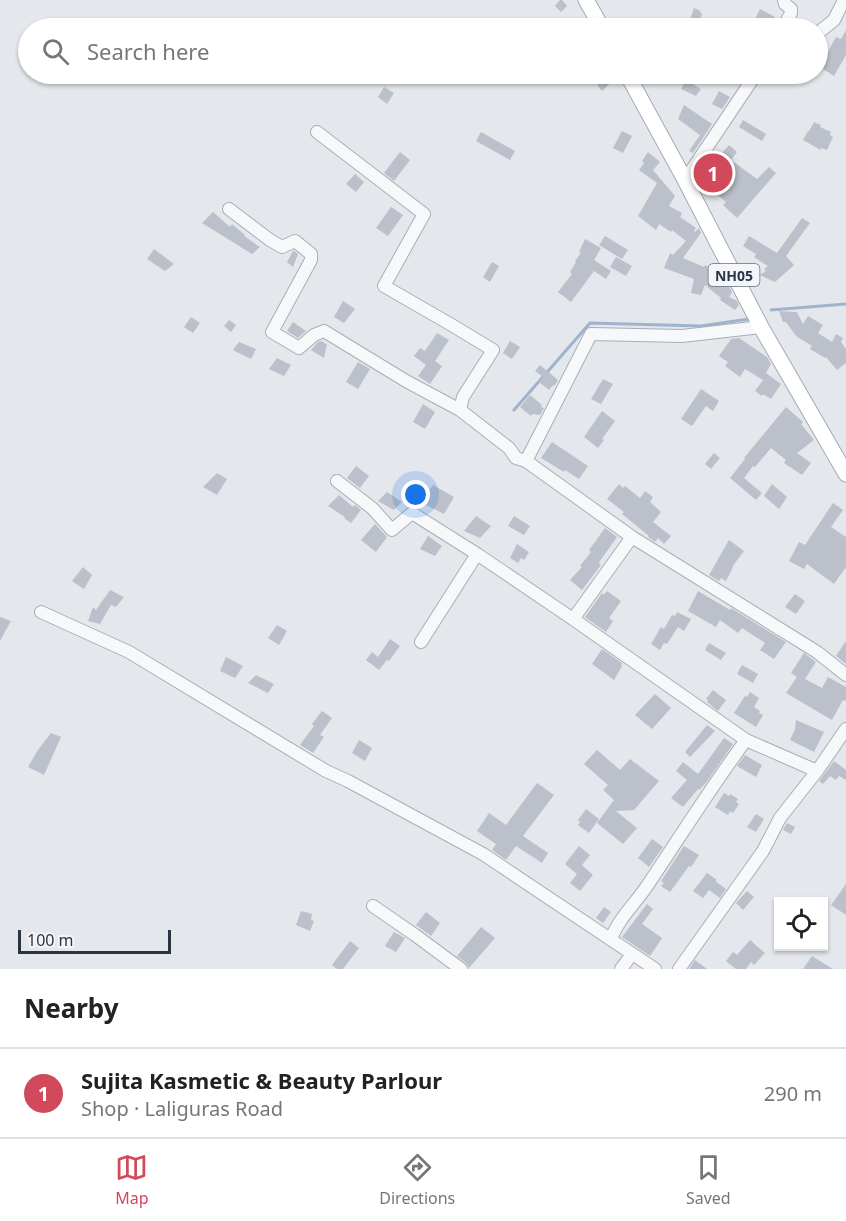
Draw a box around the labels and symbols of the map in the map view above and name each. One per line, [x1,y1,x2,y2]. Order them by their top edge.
pin: 1 [694,150,732,195]
road number: NH05 [708,264,760,286]
your location [401,480,430,509]
scale bar [18,927,171,954]

